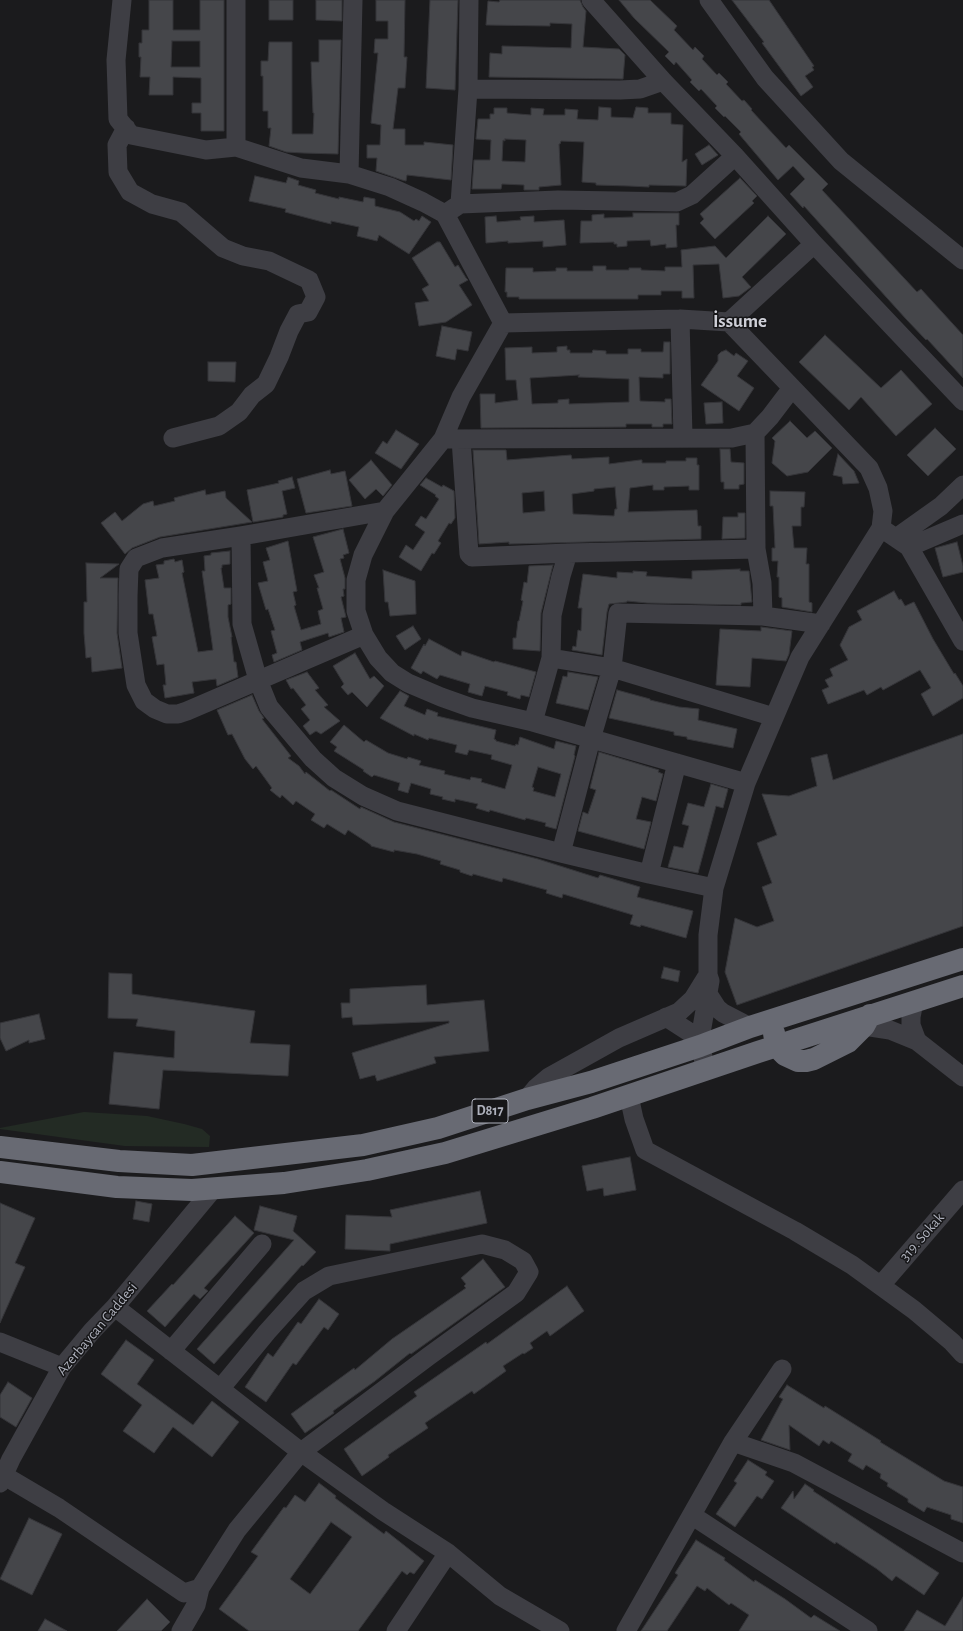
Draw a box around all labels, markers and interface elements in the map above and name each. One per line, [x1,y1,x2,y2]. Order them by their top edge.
district label: İssume [713,310,767,332]
road number: D817 [472,1099,508,1123]
street label: 319. Sokak [896,1209,948,1265]
street label: Azerbaycan Caddesi [53,1279,141,1379]

